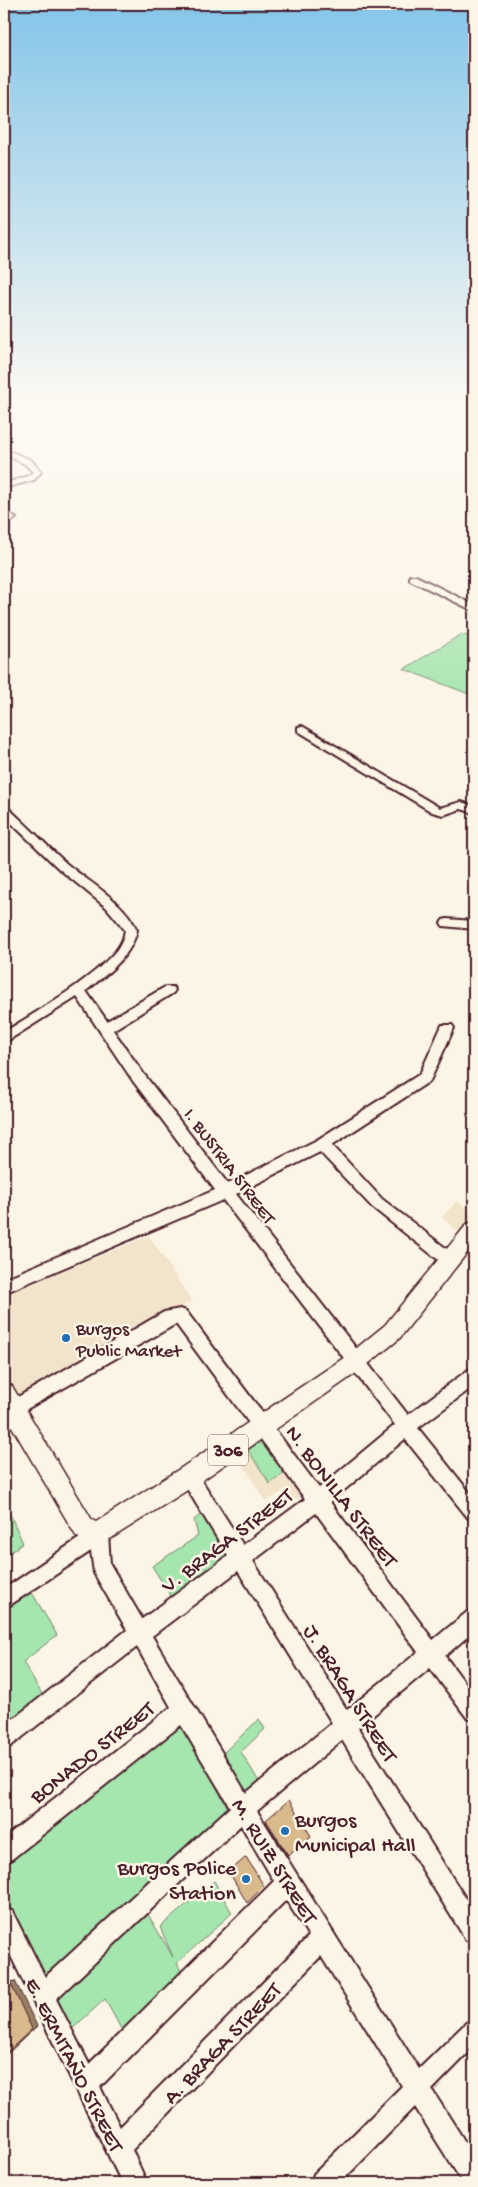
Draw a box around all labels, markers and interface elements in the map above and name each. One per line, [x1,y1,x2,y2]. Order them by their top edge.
street label: I. BUSTRIA STREET [177,1105,280,1230]
place label: Burgos Public Market [75,1319,183,1364]
marker: Burgos Public Market [60,1332,72,1344]
street label: N. BONILLA STREET [278,1421,403,1575]
road number: 306 [208,1434,248,1466]
street label: V. BRAGA STREET [157,1483,301,1601]
street label: J. BRAGA STREET [296,1620,402,1769]
street label: BONADO STREET [25,1697,162,1811]
street label: M. RUIZ STREET [224,1795,322,1931]
place label: Burgos Municipal Hall [294,1809,416,1860]
marker: Burgos Municipal Hall [279,1825,291,1837]
place label: Burgos Police Station [116,1857,237,1908]
marker: Burgos Police Station [240,1873,252,1885]
street label: E. ERMITAÑO STREET [17,1974,128,2159]
street label: A. BRAGA STREET [159,1977,290,2111]

